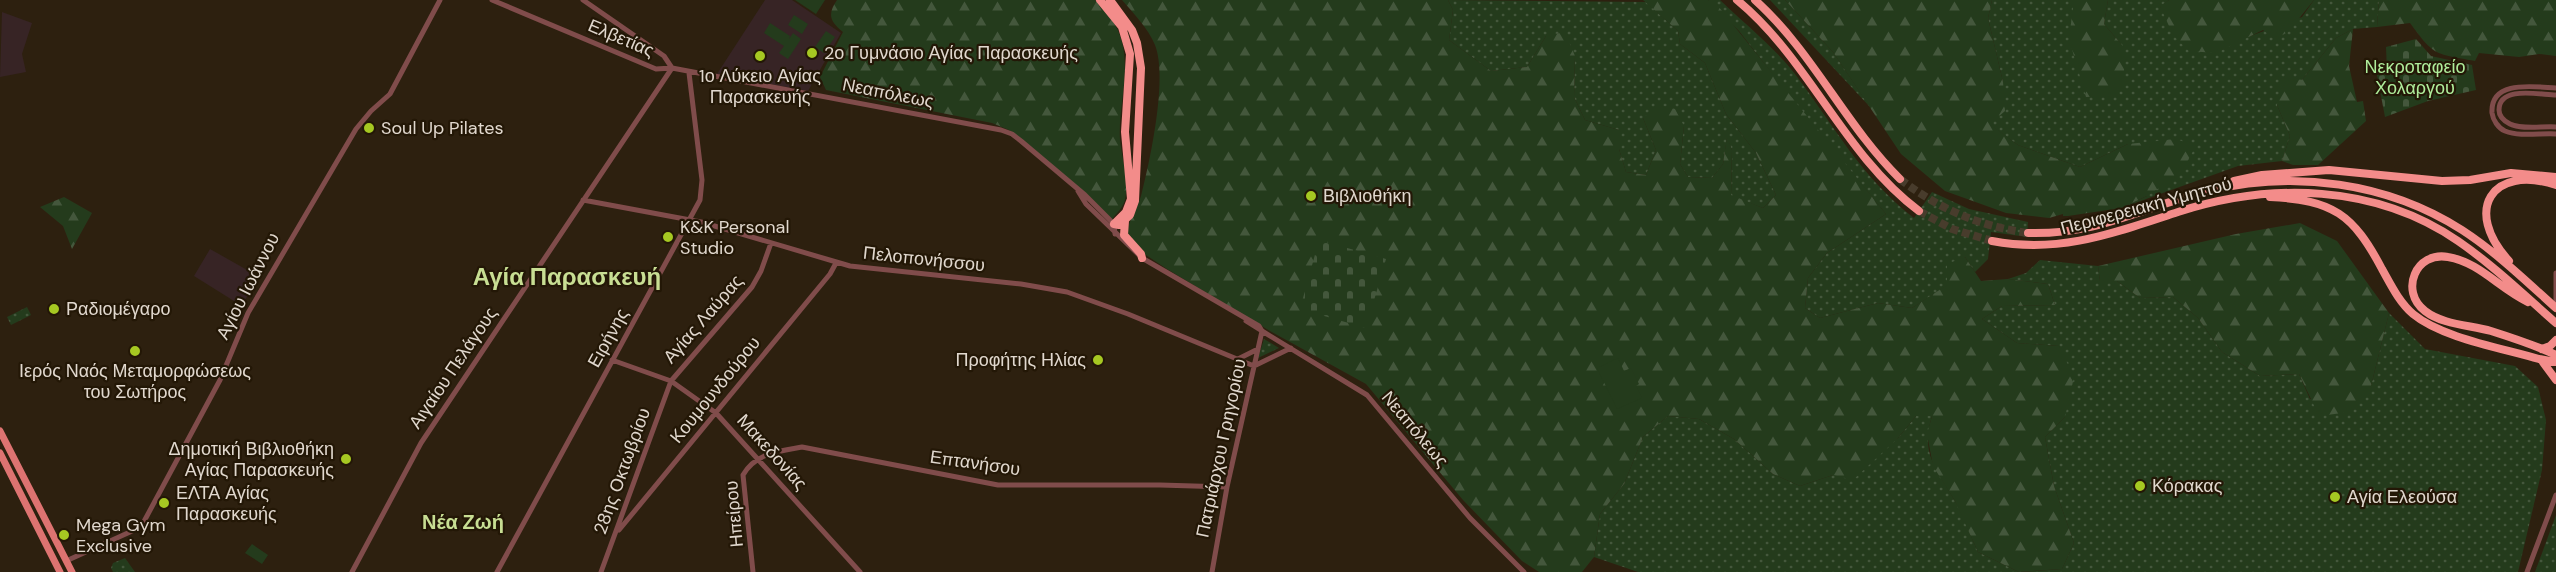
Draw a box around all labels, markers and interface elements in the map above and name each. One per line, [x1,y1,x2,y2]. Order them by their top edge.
street label: Ελβετίας [584,13,658,63]
place label: 2ο Γυμνάσιο Αγίας Παρασκευής [824,41,1078,65]
marker: 2ο Γυμνάσιο Αγίας Παρασκευής [805,46,819,60]
marker: 1ο Λύκειο Αγίας Παρασκευής [753,49,767,63]
park label: Νεκροταφείο Χολαργού [2365,55,2466,100]
place label: 1ο Λύκειο Αγίας Παρασκευής [699,64,821,109]
street label: Νεαπόλεως [840,72,936,114]
place label: Soul Up Pilates [381,116,503,140]
marker: Soul Up Pilates [362,121,376,135]
street label: Περιφερειακή Υμηττού [2058,172,2234,240]
place label: Βιβλιοθήκη [1323,184,1411,208]
marker: Βιβλιοθήκη [1304,189,1318,203]
place label: K&K Personal Studio [680,215,789,260]
street label: Αγίου Ιωάννου [211,229,285,343]
marker: K&K Personal Studio [661,230,675,244]
street label: Πελοπονήσσου [862,241,986,277]
district label: Αγία Παρασκευή [473,261,661,292]
street label: Αγίας Λαύρας [658,269,748,368]
place label: Ραδιομέγαρο [66,297,171,321]
marker: Ραδιομέγαρο [47,302,61,316]
street label: Αιγαίου Πελάγους [403,302,503,433]
street label: Ειρήνης [582,304,634,372]
street label: Κουμουνδούρου [665,332,765,448]
marker: Ιερός Ναός Μεταμορφώσεως του Σωτήρος [128,344,142,358]
place label: Προφήτης Ηλίας [955,348,1086,372]
marker: Προφήτης Ηλίας [1091,353,1105,367]
street label: Πατριάρχου Γρηγορίου [1190,356,1252,540]
place label: Ιερός Ναός Μεταμορφώσεως του Σωτήρος [19,359,251,404]
street label: Νεαπόλεως [1376,386,1454,472]
street label: 28ης Οκτωβρίου [588,404,656,538]
street label: Μακεδονίας [731,409,813,495]
place label: Δημοτική Βιβλιοθήκη Αγίας Παρασκευής [169,437,334,482]
street label: Επτανήσου [928,445,1022,481]
marker: Δημοτική Βιβλιοθήκη Αγίας Παρασκευής [339,452,353,466]
place label: Κόρακας [2152,474,2223,498]
marker: Κόρακας [2133,479,2147,493]
street label: Ηπείρου [719,480,749,548]
place label: ΕΛΤΑ Αγίας Παρασκευής [176,481,277,526]
place label: Αγία Ελεούσα [2347,485,2457,509]
marker: Αγία Ελεούσα [2328,490,2342,504]
marker: ΕΛΤΑ Αγίας Παρασκευής [157,496,171,510]
district label: Νέα Ζωή [422,509,504,535]
place label: Mega Gym Exclusive [76,513,166,558]
marker: Mega Gym Exclusive [57,528,71,542]

